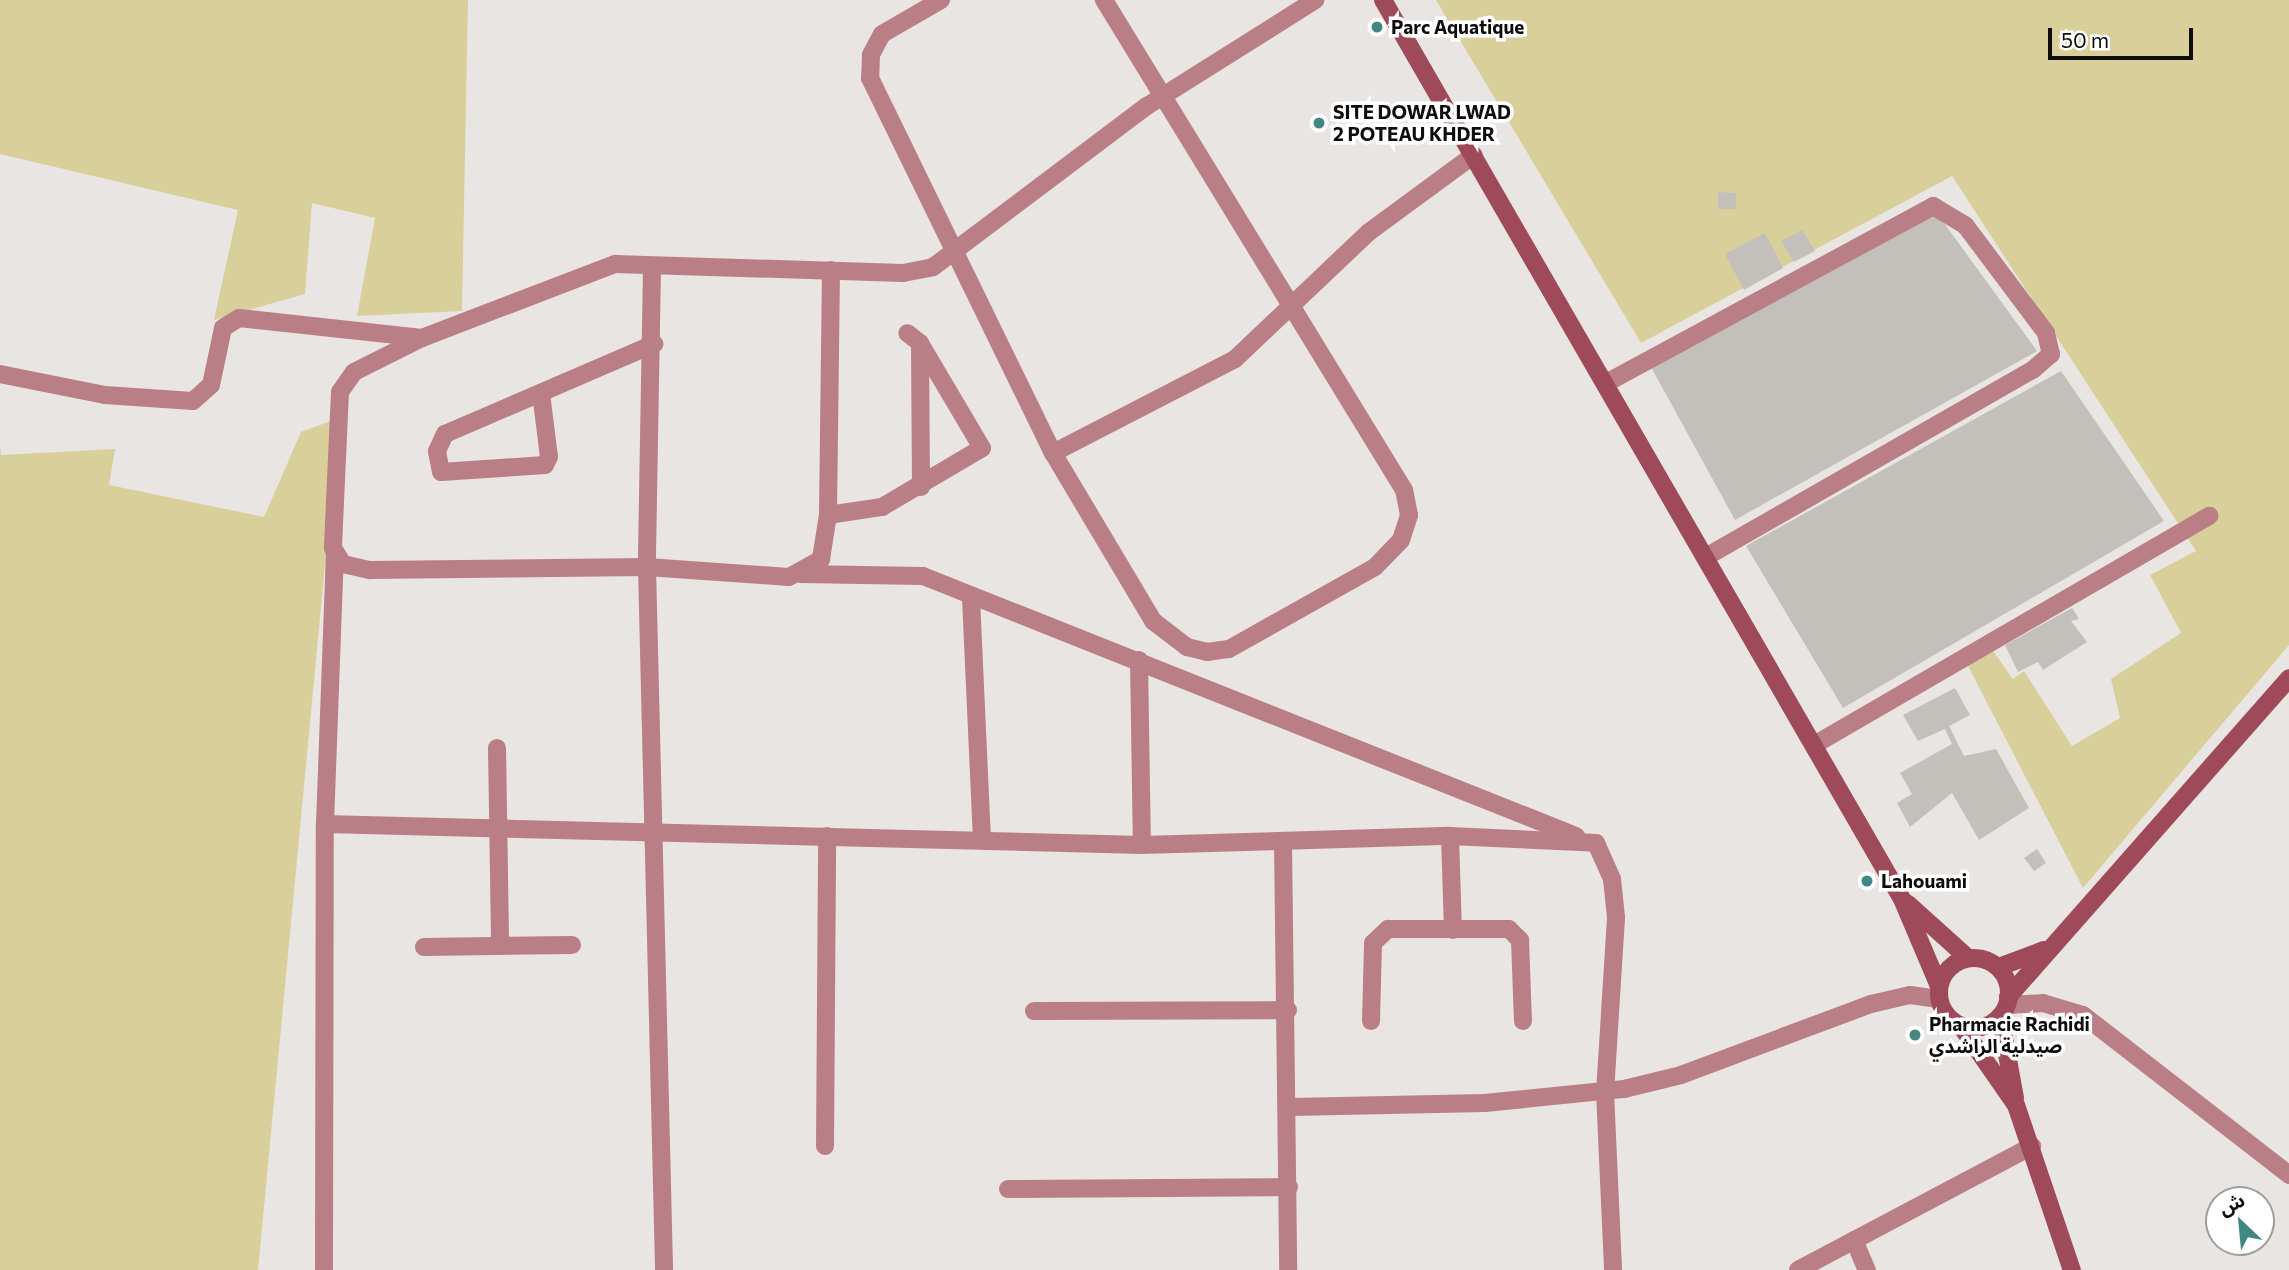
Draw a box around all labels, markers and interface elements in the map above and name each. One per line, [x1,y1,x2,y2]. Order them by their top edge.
scale bar [2051,14,2196,58]
place label: Parc Aquatique [1391,16,1524,38]
marker: Parc Aquatique [1369,19,1385,35]
text: 50 m [2061,27,2109,52]
place label: SITE DOWAR LWAD 2 POTEAU KHDER [1333,101,1511,145]
marker: SITE DOWAR LWAD 2 POTEAU KHDER [1311,115,1327,131]
place label: Lahouami [1881,870,1967,892]
marker: Lahouami [1859,873,1875,889]
place label: Pharmacie Rachidi صيدلية الراشدي [1929,1013,2090,1057]
marker: Pharmacie Rachidi صيدلية الراشدي [1907,1027,1923,1043]
north arrow [2205,1186,2275,1256]
text: ش [2215,1187,2248,1220]

